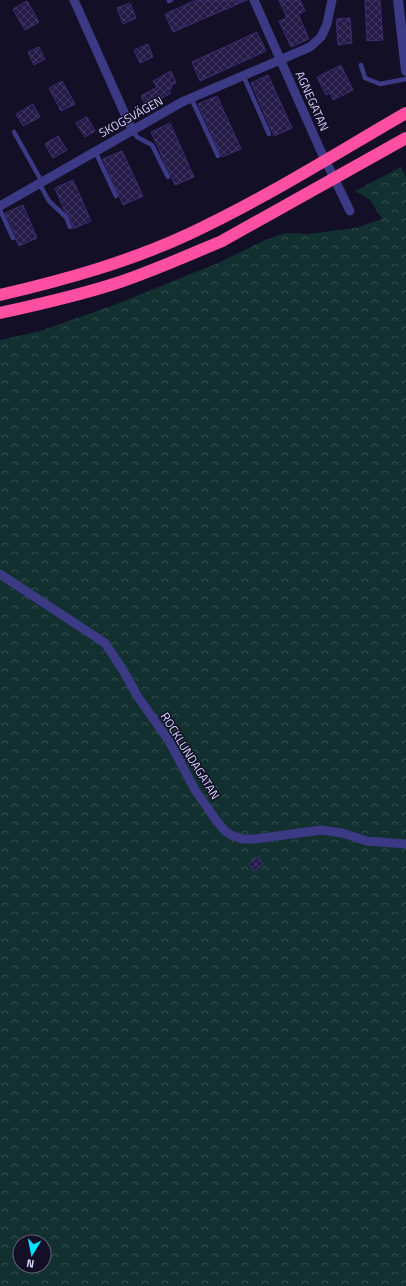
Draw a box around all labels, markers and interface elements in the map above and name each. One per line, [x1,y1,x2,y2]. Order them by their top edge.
street label: AGNEGATAN [291,68,334,134]
street label: SKOGSVÄGEN [95,91,166,142]
street label: ROCKLUNDAGATAN [156,708,225,803]
north arrow [12,1234,52,1274]
text: N [25,1255,35,1272]

